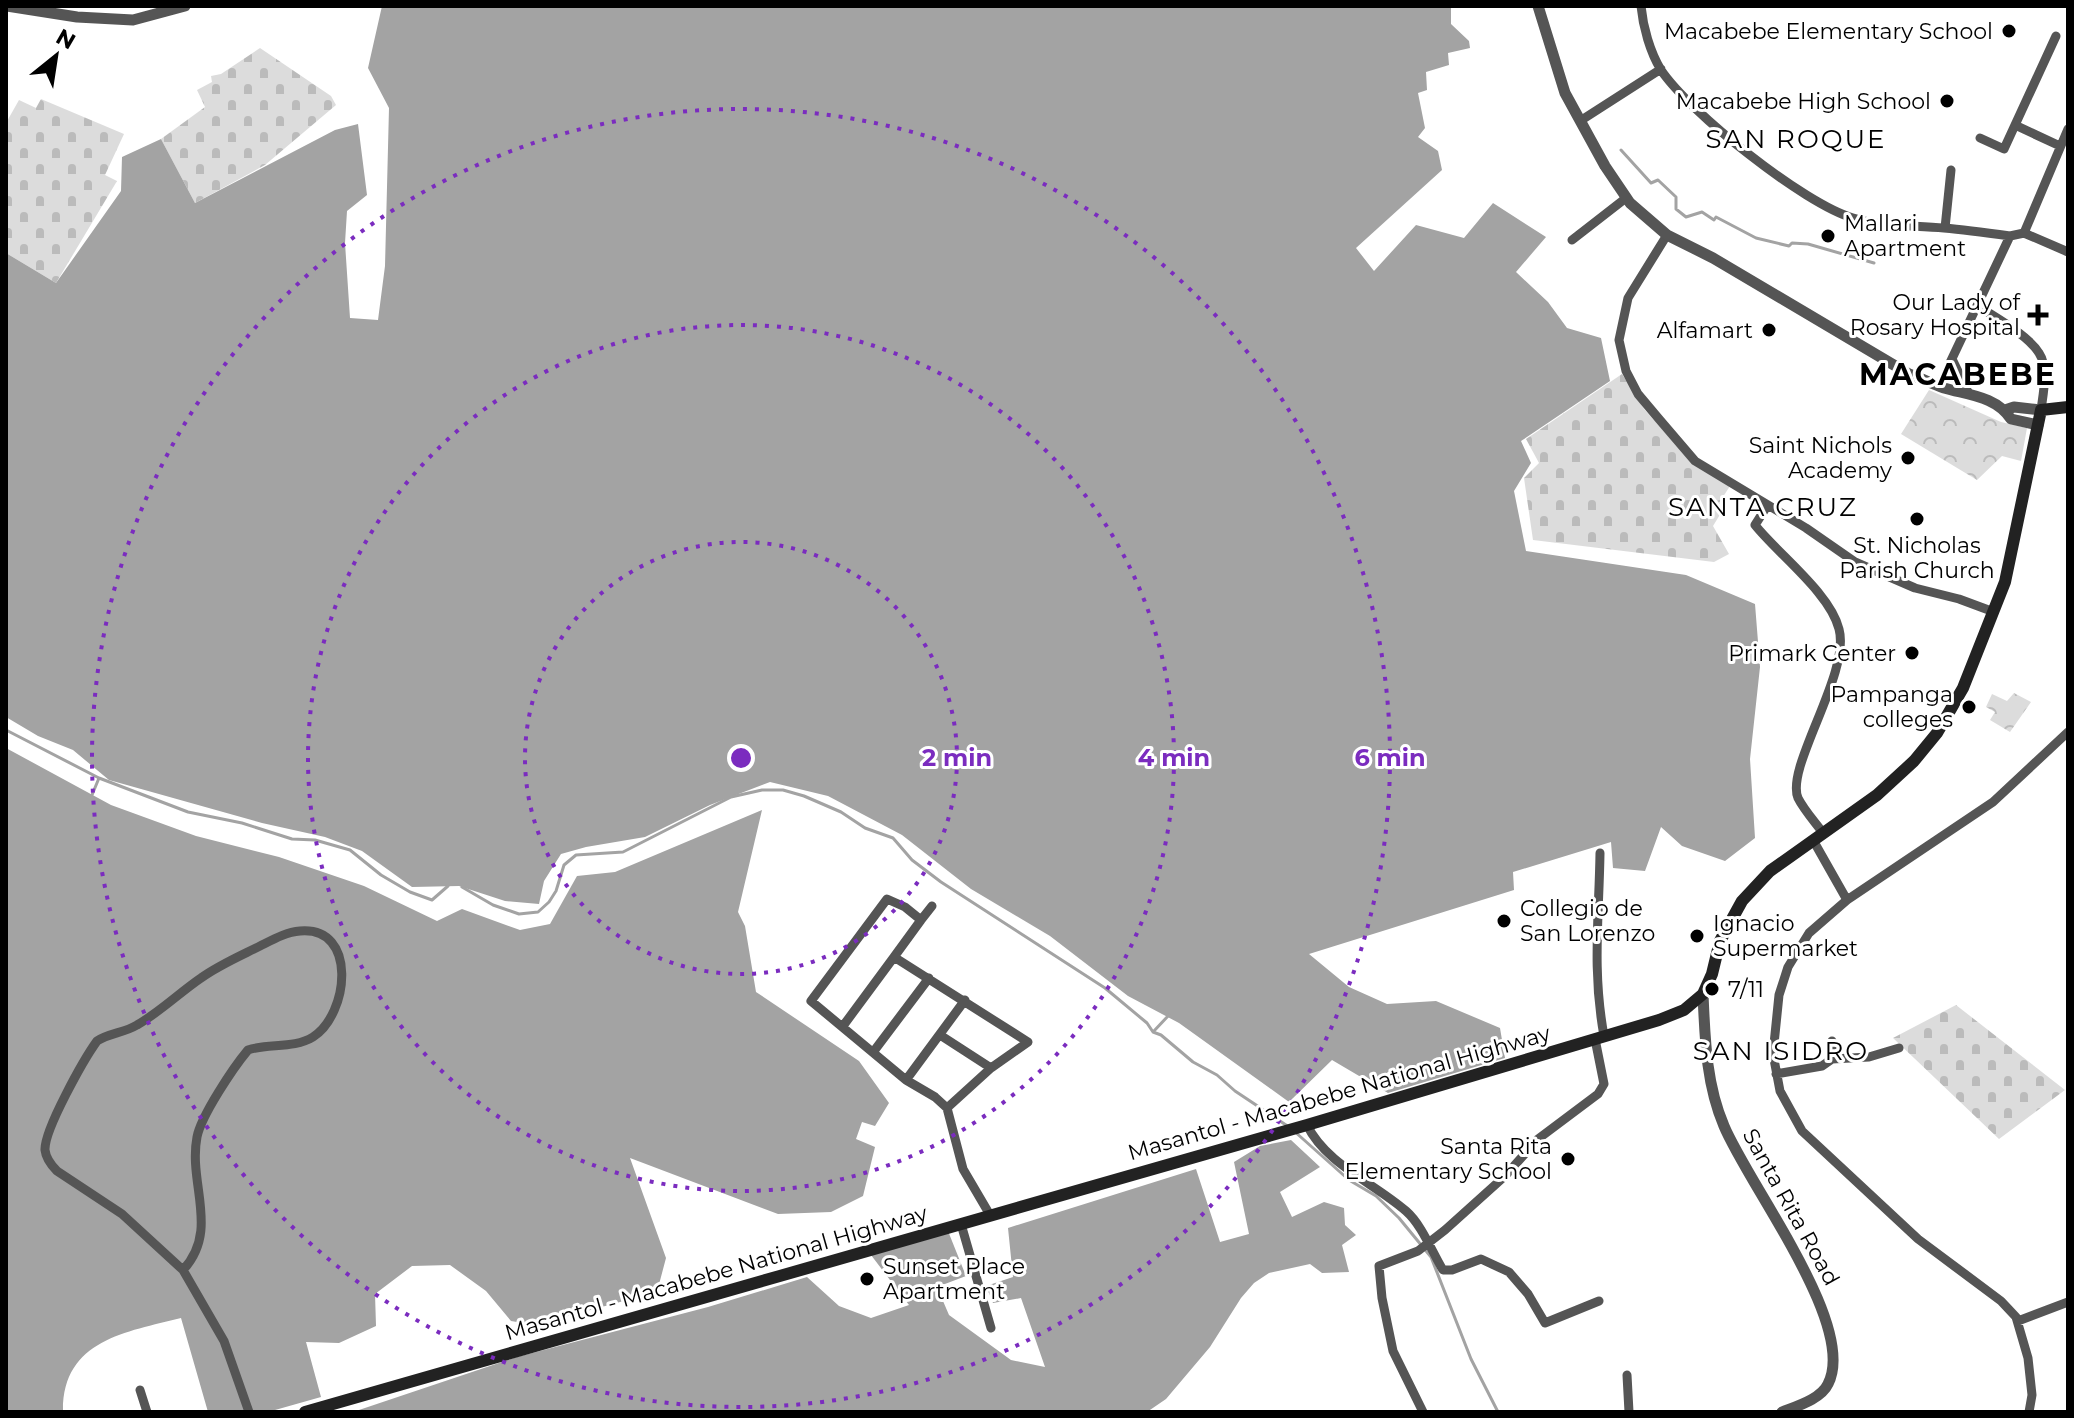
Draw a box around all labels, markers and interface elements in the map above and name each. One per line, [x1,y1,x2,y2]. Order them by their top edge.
north arrow [16,16,96,96]
place label: Macabebe Elementary School [1664,18,1993,45]
marker: Macabebe Elementary School [2000,22,2018,40]
text: N [51,23,80,55]
place label: Macabebe High School [1676,88,1931,115]
marker: Macabebe High School [1938,92,1956,110]
district label: SAN ROQUE [1706,123,1887,155]
place label: Mallari Apartment [1844,210,1966,262]
marker: Mallari Apartment [1819,227,1837,245]
place label: Our Lady of Rosary Hospital [1850,289,2022,341]
marker: Our Lady of Rosary Hospital [2027,304,2049,326]
place label: Alfamart [1657,317,1753,344]
marker: Alfamart [1760,321,1778,339]
district label: MACABEBE [1859,356,2057,393]
place label: Saint Nichols Academy [1749,432,1892,484]
marker: Saint Nichols Academy [1899,449,1917,467]
district label: SANTA CRUZ [1668,491,1858,523]
marker: St. Nicholas Parish Church [1908,510,1926,528]
place label: St. Nicholas Parish Church [1839,532,1995,584]
place label: Primark Center [1728,640,1896,667]
marker: Primark Center [1903,644,1921,662]
place label: Pampanga colleges [1830,681,1953,733]
marker: Pampanga colleges [1960,698,1978,716]
text: 2 min [922,743,992,772]
text: 4 min [1138,743,1210,772]
text: 6 min [1354,743,1426,772]
centre of rings [727,744,755,772]
place label: Collegio de San Lorenzo [1520,895,1655,947]
place label: Ignacio Supermarket [1713,910,1858,962]
marker: Collegio de San Lorenzo [1495,912,1513,930]
marker: Ignacio Supermarket [1688,927,1706,945]
place label: 7/11 [1728,976,1764,1003]
marker: 7/11 [1703,980,1721,998]
street label: Masantol - Macabebe National Highway [1125,1020,1553,1166]
district label: SAN ISIDRO [1693,1035,1869,1067]
street label: Santa Rita Road [1737,1124,1845,1290]
place label: Santa Rita Elementary School [1345,1133,1552,1185]
marker: Santa Rita Elementary School [1559,1150,1577,1168]
street label: Masantol - Macabebe National Highway [502,1200,930,1346]
place label: Sunset Place Apartment [883,1253,1025,1305]
marker: Sunset Place Apartment [858,1270,876,1288]

